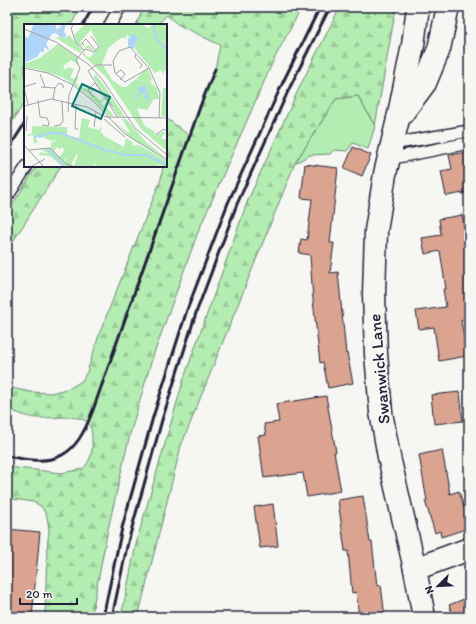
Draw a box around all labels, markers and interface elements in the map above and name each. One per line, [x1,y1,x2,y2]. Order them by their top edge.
inset map [24,24,167,167]
street label: Swanwick Lane [364,313,394,425]
north arrow [418,566,458,606]
scale bar [20,580,77,606]
text: N [422,584,437,596]
text: 20 m [26,587,53,601]

